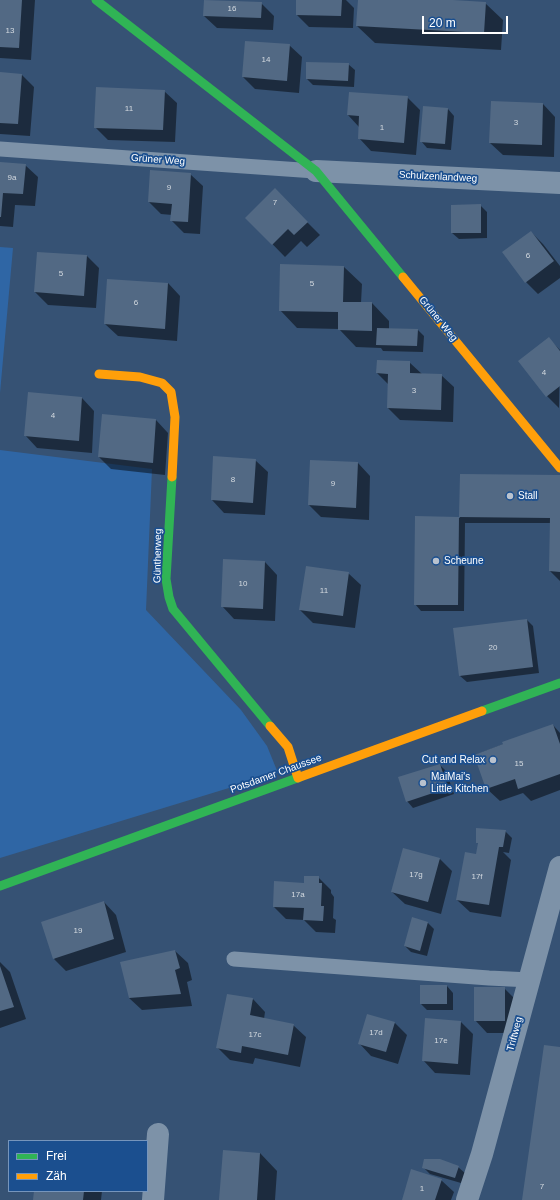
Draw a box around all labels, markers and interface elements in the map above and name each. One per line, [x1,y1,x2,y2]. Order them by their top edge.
house number: 16 [228,4,236,14]
scale bar [424,8,510,34]
text: 20 m [429,16,456,30]
house number: 13 [6,26,14,36]
house number: 14 [262,55,270,65]
house number: 11 [125,104,133,114]
house number: 3 [514,118,518,128]
house number: 1 [380,123,384,133]
street label: Grüner Weg [131,152,185,168]
street label: Schulzenlandweg [399,169,477,185]
house number: 9a [8,173,16,183]
house number: 9 [167,183,171,193]
house number: 7 [273,198,277,208]
house number: 6 [526,251,530,261]
house number: 5 [59,269,63,279]
house number: 5 [310,279,314,289]
street label: Grüner Weg [416,294,460,344]
house number: 6 [134,298,138,308]
house number: 4 [542,368,546,378]
house number: 3 [412,386,416,396]
house number: 4 [51,411,55,421]
house number: 8 [231,475,235,485]
house number: 9 [331,479,335,489]
place label: Stall [518,490,537,502]
marker: Stall [505,491,515,501]
street label: Güntherweg [152,529,164,583]
place label: Scheune [444,555,483,567]
marker: Scheune [431,556,441,566]
house number: 10 [239,579,247,589]
house number: 11 [320,586,328,596]
house number: 20 [489,643,497,653]
street label: Potsdamer Chaussee [229,752,323,796]
place label: Cut and Relax [422,754,485,766]
marker: Cut and Relax [488,755,498,765]
house number: 15 [515,759,523,769]
place label: MaiMai's Little Kitchen [431,771,488,794]
marker: MaiMai's Little Kitchen [418,778,428,788]
house number: 17g [409,870,423,880]
house number: 17f [471,872,483,882]
house number: 17a [291,890,305,900]
house number: 19 [74,926,82,936]
street label: Triftweg [505,1015,525,1053]
house number: 17d [369,1028,383,1038]
house number: 17c [249,1030,261,1040]
house number: 17e [434,1036,448,1046]
legend [8,1140,148,1192]
text: Frei [46,1149,67,1163]
text: Zäh [46,1169,67,1183]
house number: 7 [540,1182,544,1192]
house number: 1 [420,1184,424,1194]

